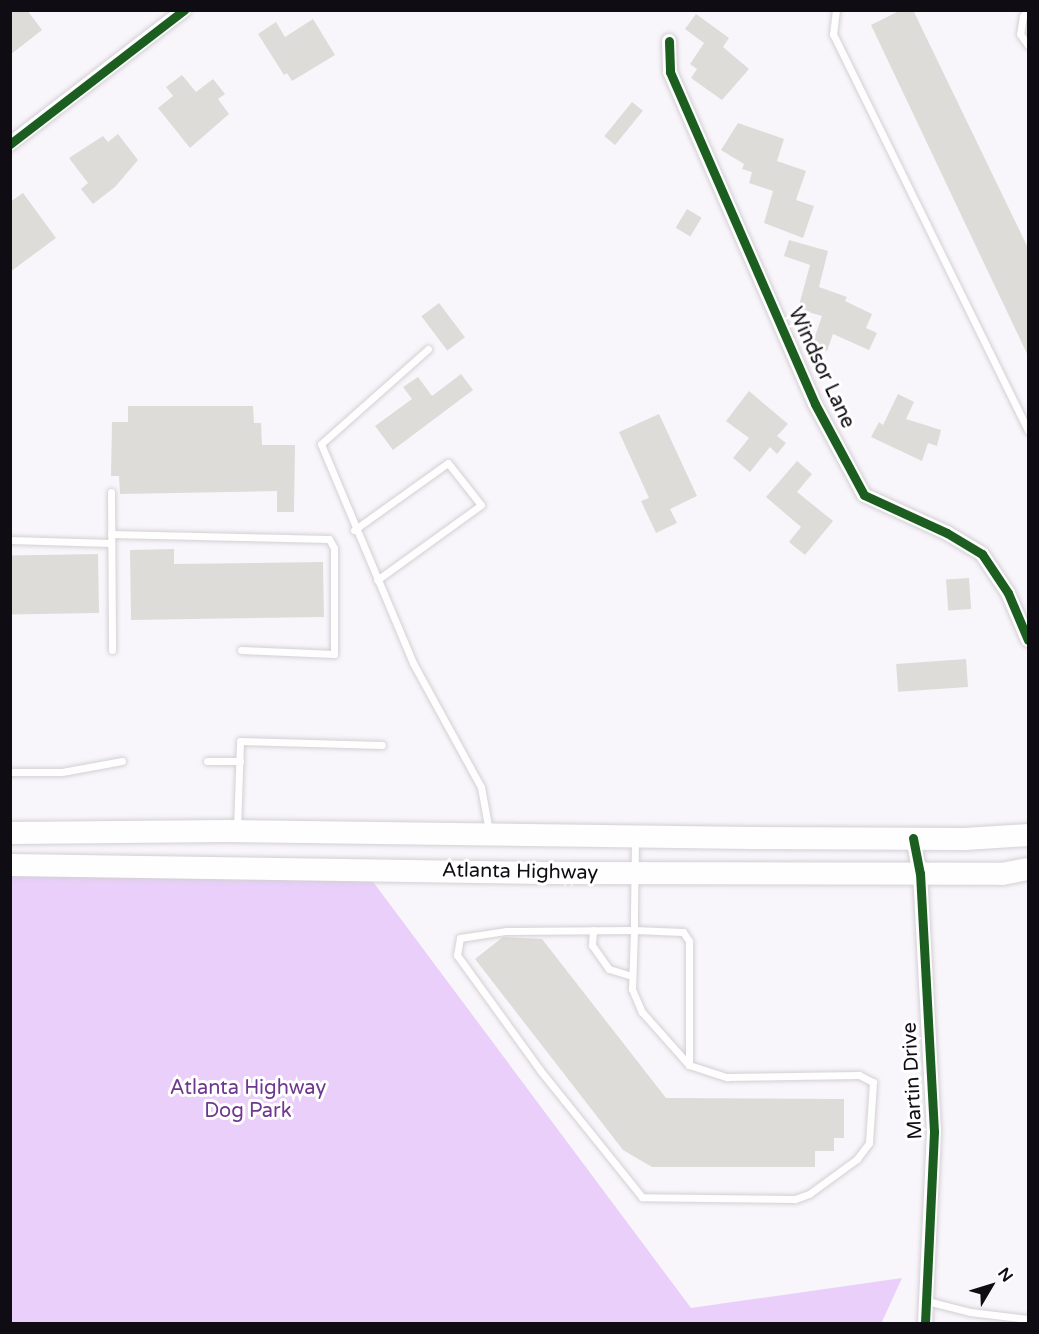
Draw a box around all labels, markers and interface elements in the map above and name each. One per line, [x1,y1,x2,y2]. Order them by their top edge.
street label: Windsor Lane [783,304,859,432]
street label: Atlanta Highway [442,859,598,885]
street label: Martin Drive [898,1022,928,1140]
park label: Atlanta Highway Dog Park [170,1076,326,1123]
north arrow [961,1256,1021,1316]
text: N [993,1264,1017,1286]

